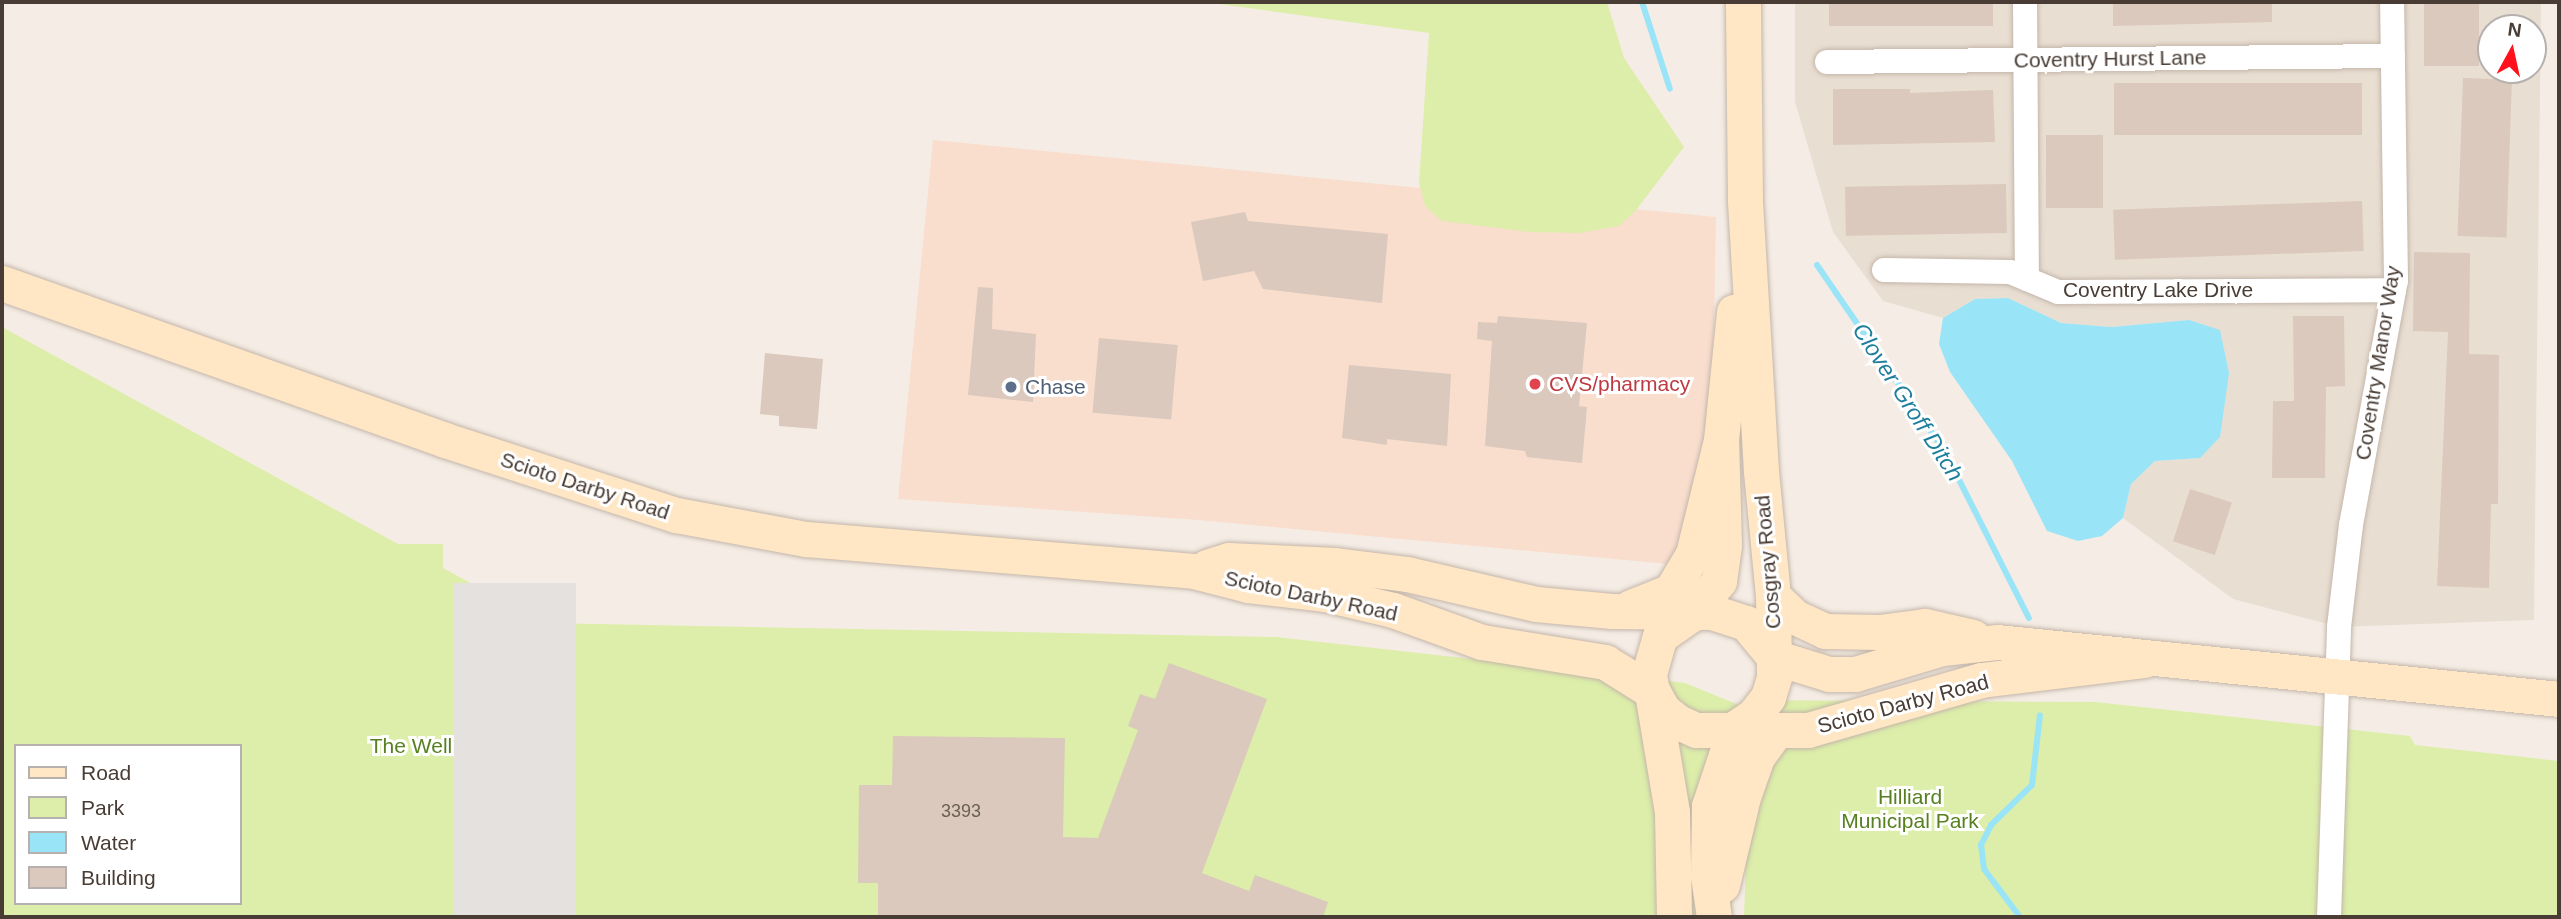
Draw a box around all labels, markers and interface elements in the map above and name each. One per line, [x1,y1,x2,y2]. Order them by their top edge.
north arrow [2477,14,2547,84]
text: N [2506,18,2523,41]
street label: Coventry Hurst Lane [2014,45,2206,73]
street label: Coventry Manor Way [2350,264,2406,462]
street label: Coventry Lake Drive [2063,277,2253,303]
water label: Clover Groff Ditch [1847,318,1969,486]
place label: CVS/pharmacy [1549,371,1690,397]
place label: Chase [1025,374,1086,400]
marker: CVS/pharmacy [1527,376,1543,392]
marker: Chase [1003,379,1019,395]
street label: Scioto Darby Road [497,447,673,525]
street label: Cosgray Road [1750,494,1786,630]
street label: Scioto Darby Road [1222,565,1400,627]
street label: Scioto Darby Road [1815,669,1991,739]
park label: The Well [370,733,452,759]
legend [14,744,242,905]
text: Road [81,761,131,784]
park label: Hilliard Municipal Park [1841,784,1979,834]
text: Park [81,796,124,819]
house number: 3393 [941,800,981,822]
text: Water [81,831,136,854]
text: Building [81,866,156,889]

